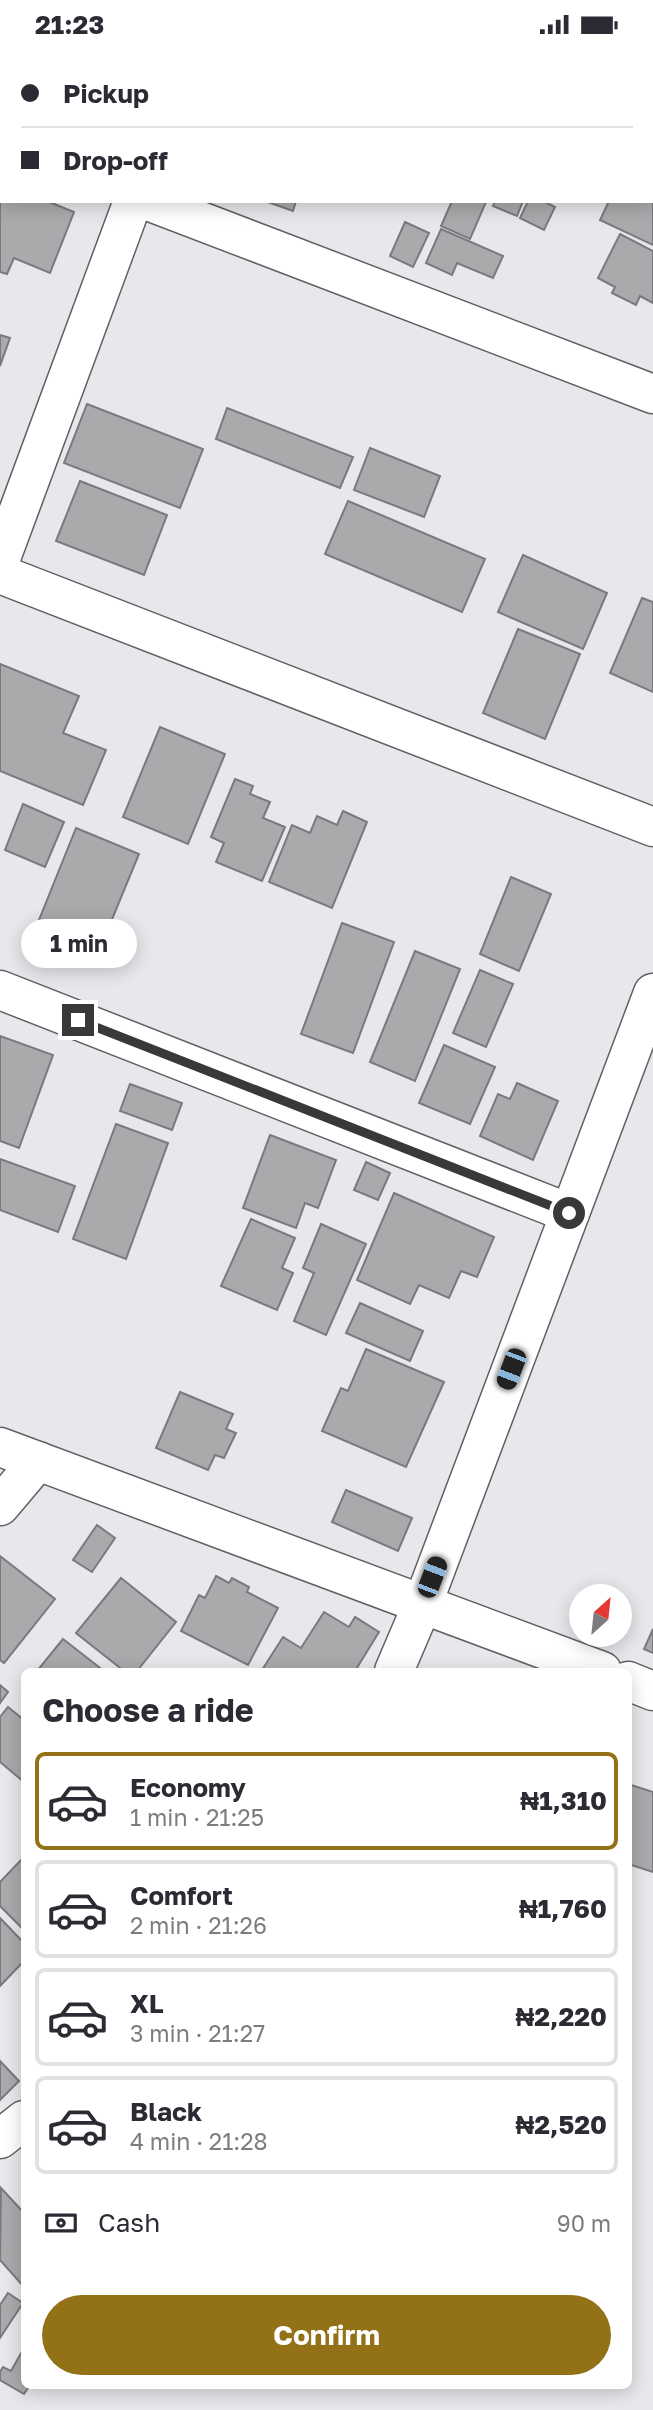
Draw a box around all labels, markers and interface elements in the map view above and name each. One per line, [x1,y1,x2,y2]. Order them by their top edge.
text: 21:23 [35,9,104,40]
text: Pickup [63,78,149,109]
text: Drop-off [63,145,168,176]
callout: 1 min [20,919,136,967]
text: 1 min [50,929,108,957]
route end [62,1004,94,1036]
route start [553,1197,585,1229]
car [494,1346,529,1392]
car [415,1554,450,1600]
north arrow [569,1584,632,1647]
map controls [569,1584,632,1647]
text: Choose a ride [42,1691,254,1729]
icon: car [46,1770,109,1833]
text: Economy [130,1772,246,1803]
text: ₦1,310 [520,1785,607,1816]
text: 1 min · 21:25 [130,1803,264,1831]
icon: car [46,1878,109,1941]
text: Comfort [130,1880,233,1911]
text: ₦1,760 [519,1893,607,1924]
text: 2 min · 21:26 [130,1911,267,1939]
icon: car [46,1986,109,2049]
text: XL [130,1988,164,2019]
text: ₦2,220 [515,2001,607,2032]
text: 3 min · 21:27 [130,2019,265,2047]
icon: car [46,2094,109,2157]
text: Black [130,2096,202,2127]
text: ₦2,520 [515,2109,607,2140]
text: 4 min · 21:28 [130,2127,268,2155]
icon: cash [42,2204,80,2242]
text: Cash [98,2207,160,2238]
text: 90 m [557,2209,611,2237]
button: Confirm [42,2295,611,2375]

